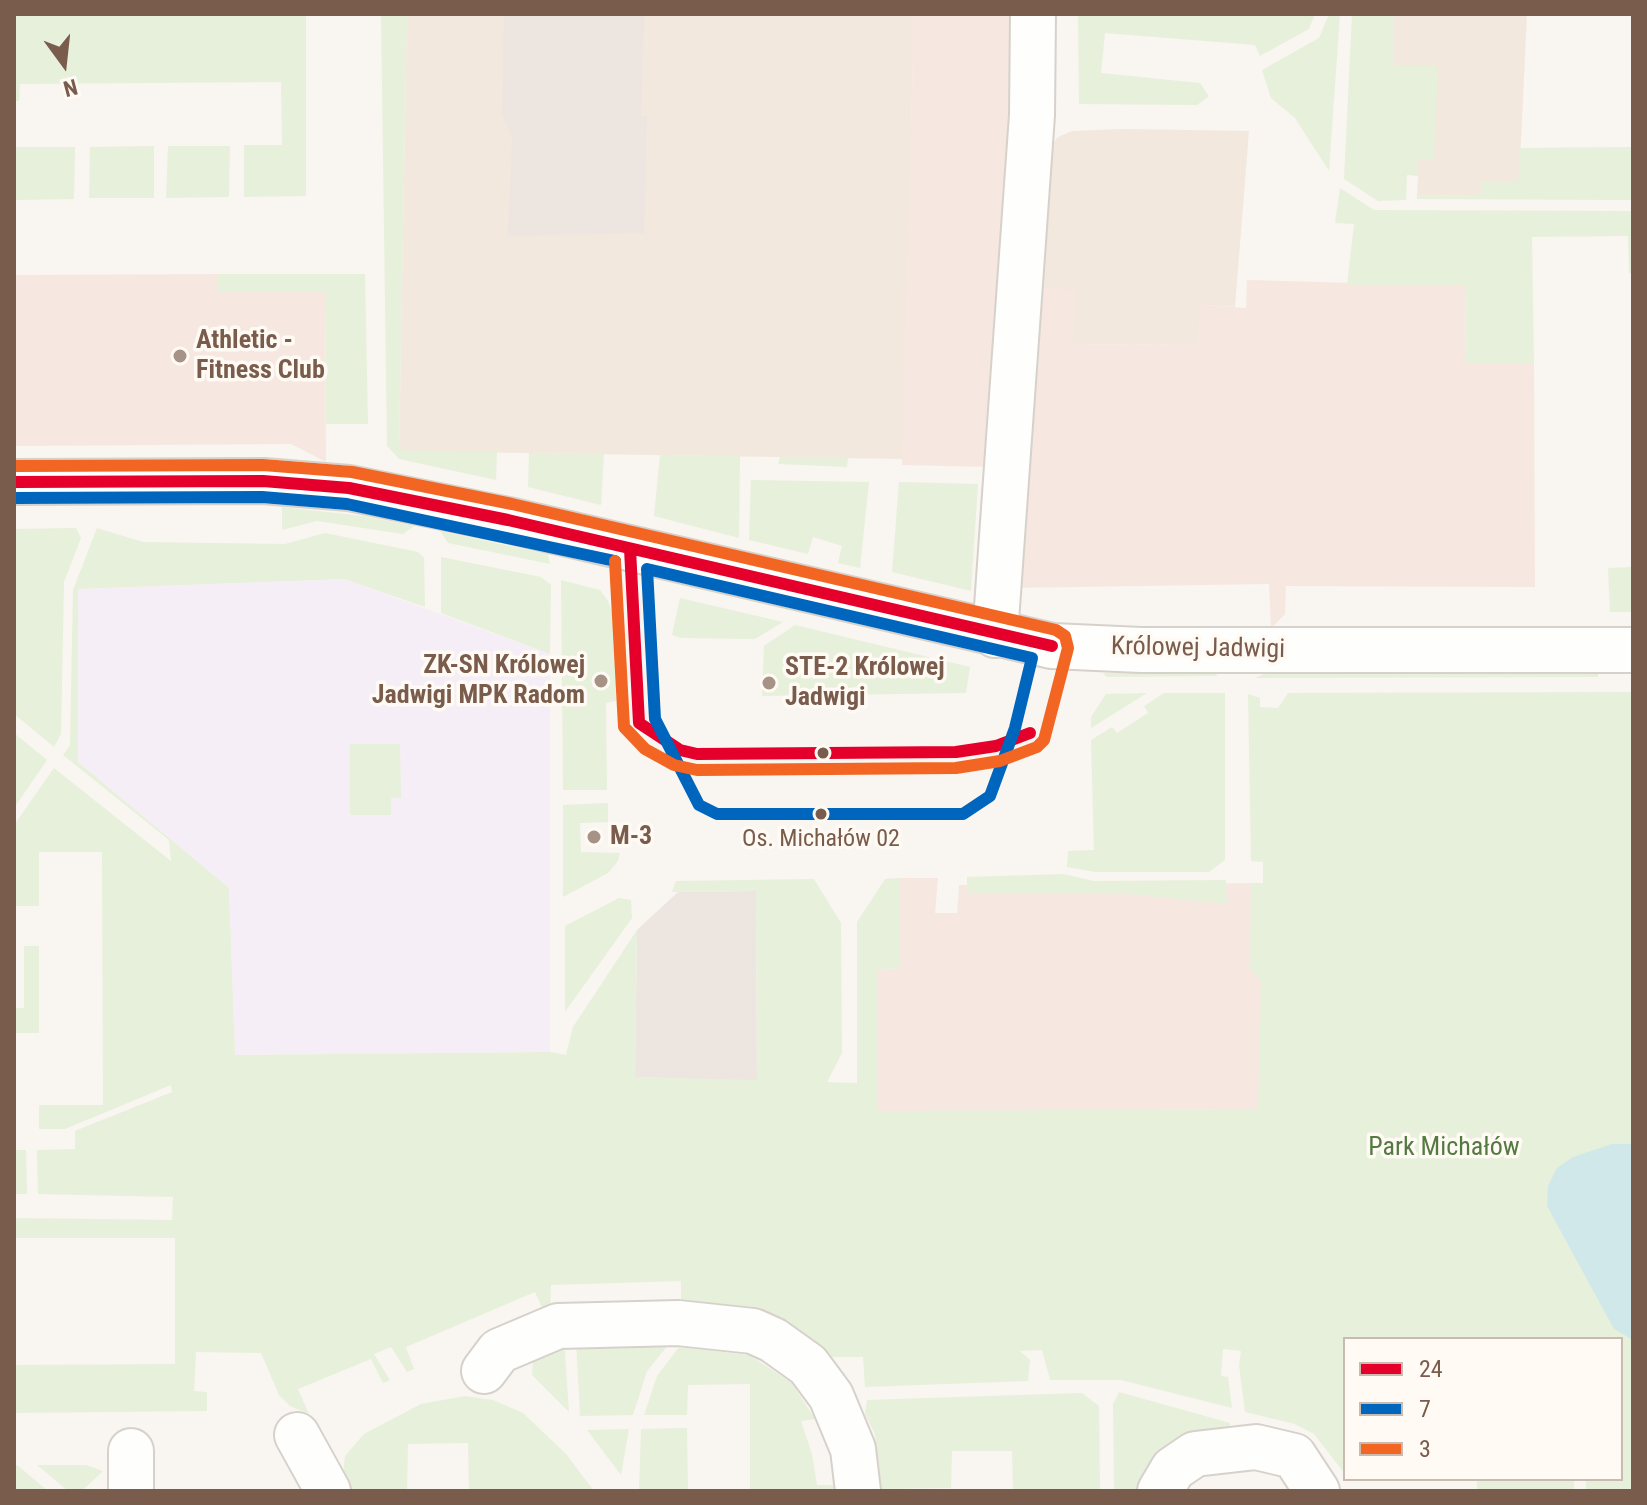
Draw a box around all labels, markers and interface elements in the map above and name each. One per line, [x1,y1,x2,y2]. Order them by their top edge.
north arrow [24,24,104,104]
text: N [61,74,80,101]
place label: Athletic - Fitness Club [196,325,325,386]
marker: Athletic - Fitness Club [171,347,189,365]
street label: Królowej Jadwigi [1111,632,1285,666]
place label: ZK-SN Królowej Jadwigi MPK Radom [372,650,585,712]
place label: STE-2 Królowej Jadwigi [785,652,945,714]
marker: ZK-SN Królowej Jadwigi MPK Radom [592,672,610,690]
marker: STE-2 Królowej Jadwigi [760,674,778,692]
unlabelled marker [815,745,831,761]
marker: Os. Michałów 02 [813,806,829,822]
place label: M-3 [610,821,652,853]
place label: Os. Michałów 02 [742,826,900,854]
marker: M-3 [585,828,603,846]
park label: Park Michałów [1368,1132,1520,1164]
legend [1343,1337,1623,1481]
text: 24 [1419,1355,1443,1383]
text: 7 [1419,1395,1431,1423]
text: 3 [1419,1435,1431,1463]

